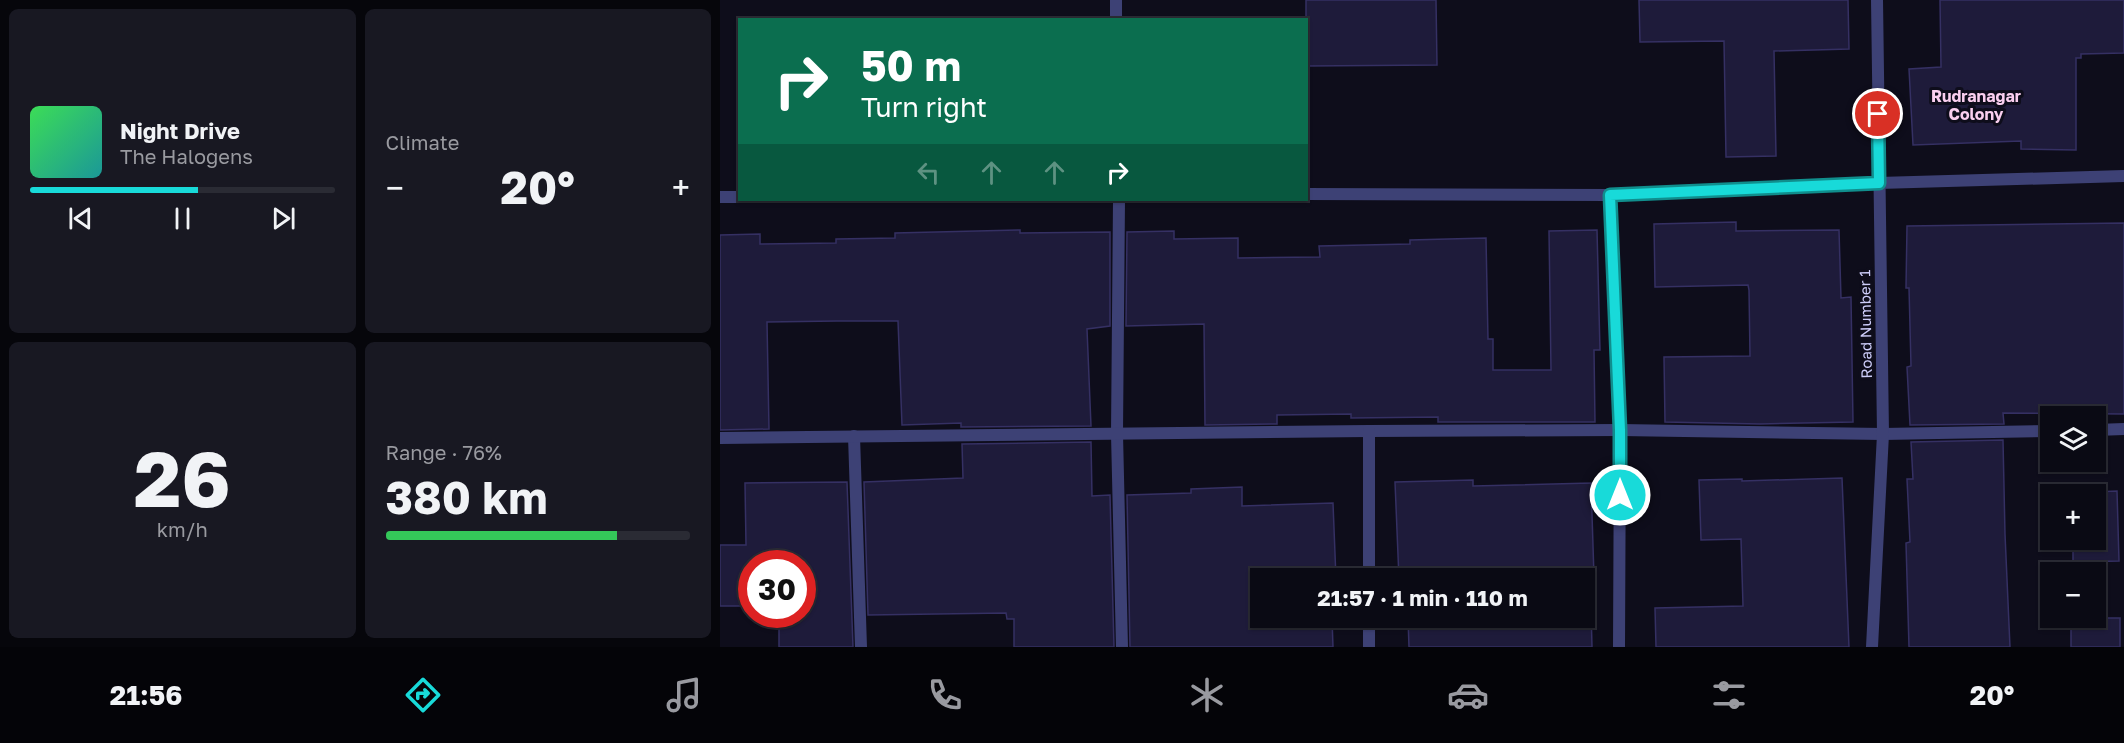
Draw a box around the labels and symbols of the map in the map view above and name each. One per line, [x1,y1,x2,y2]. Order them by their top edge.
district label: Rudranagar Colony [1931,86,2021,124]
pin [1852,88,1903,139]
street label: Road Number 1 [1855,269,1875,379]
position arrow [1588,463,1652,527]
speed limit sign: 30 [738,550,816,628]

